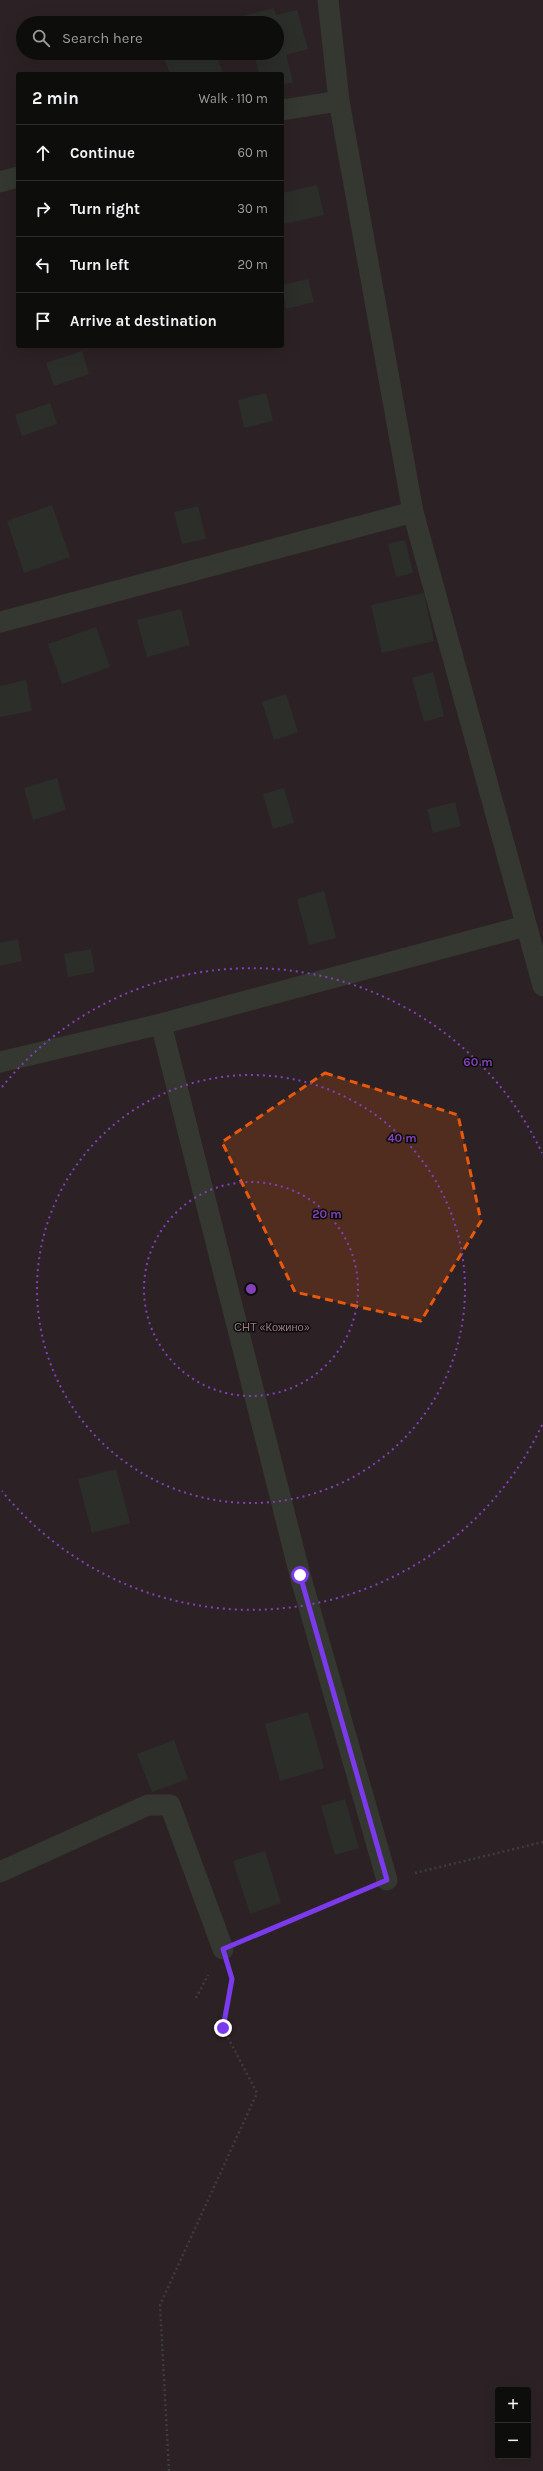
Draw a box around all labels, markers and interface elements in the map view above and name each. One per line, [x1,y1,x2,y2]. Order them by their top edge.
search box [16,16,284,60]
icon: search [30,27,52,49]
text: Search here [62,29,143,47]
text: 2 min [32,88,79,108]
text: Walk · 110 m [199,91,268,106]
icon: ahead [32,142,54,164]
text: Continue [70,144,135,162]
text: 60 m [238,145,268,160]
icon: right [32,198,54,220]
text: Turn right [70,200,140,218]
text: 30 m [237,201,268,216]
icon: left [32,254,54,276]
text: Turn left [70,256,129,274]
text: 20 m [238,257,268,272]
icon: arrive [32,310,54,332]
text: Arrive at destination [70,312,217,330]
text: 60 m [463,1055,493,1069]
text: 40 m [387,1131,417,1145]
text: 20 m [312,1207,342,1221]
centre of rings [244,1282,258,1296]
park label: СНТ «Кожино» [234,1321,310,1334]
route start [291,1566,309,1584]
route end [214,2019,232,2037]
map controls [495,2387,531,2459]
button: + [495,2387,531,2423]
button: − [495,2423,531,2459]

